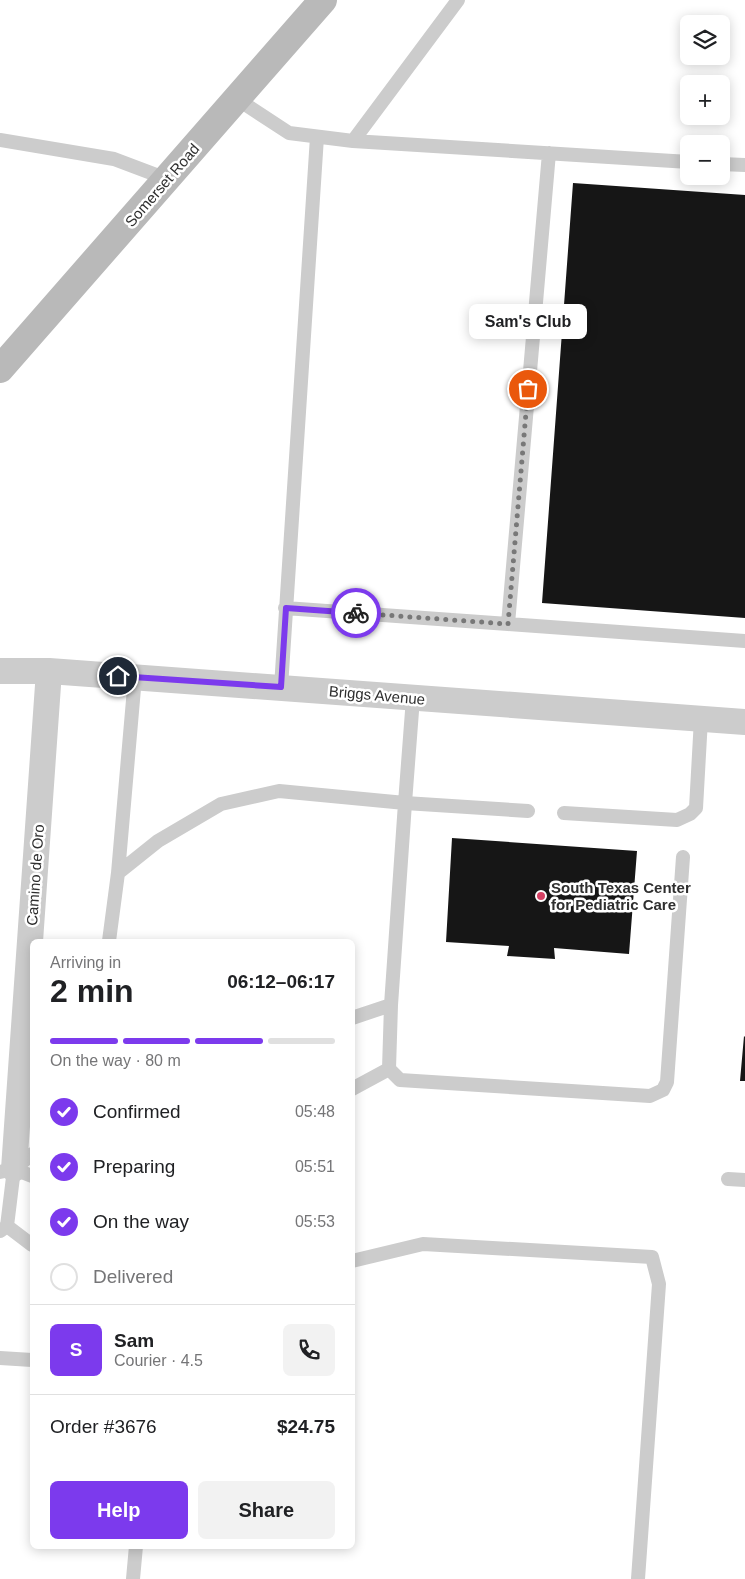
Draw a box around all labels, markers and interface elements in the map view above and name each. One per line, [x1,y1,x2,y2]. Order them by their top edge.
map controls [680,15,730,185]
button: layers [680,15,730,65]
button: + [680,75,730,125]
button: − [680,135,730,185]
street label: Somerset Road [121,140,203,230]
callout: Sam's Club [469,304,587,339]
text: Sam's Club [485,313,571,330]
pin [507,368,549,410]
icon: bag [514,375,542,403]
courier [331,588,381,638]
icon: bike [342,599,370,627]
pin [97,655,139,697]
icon: home [104,662,132,690]
street label: Briggs Avenue [328,682,426,708]
street label: Camino de Oro [23,824,47,926]
place label: South Texas Center for Pediatric Care [551,879,691,913]
marker: South Texas Center for Pediatric Care [535,890,547,902]
text: Arriving in [50,954,121,971]
text: 06:12–06:17 [227,971,335,992]
text: 2 min [50,973,134,1009]
text: On the way · 80 m [50,1052,181,1069]
icon: check [50,1098,78,1126]
text: Confirmed [93,1101,181,1122]
text: 05:48 [295,1103,335,1120]
icon: check [50,1153,78,1181]
text: Preparing [93,1156,175,1177]
text: 05:51 [295,1158,335,1175]
icon: check [50,1208,78,1236]
text: On the way [93,1211,189,1232]
text: 05:53 [295,1213,335,1230]
text: Delivered [93,1266,173,1287]
button: phone [283,1324,335,1376]
text: Sam [114,1330,154,1351]
text: S [70,1339,82,1360]
text: Courier · 4.5 [114,1352,203,1369]
text: Order #3676 [50,1416,157,1437]
text: $24.75 [277,1416,335,1437]
button: Help [50,1481,188,1539]
button: Share [198,1481,335,1539]

